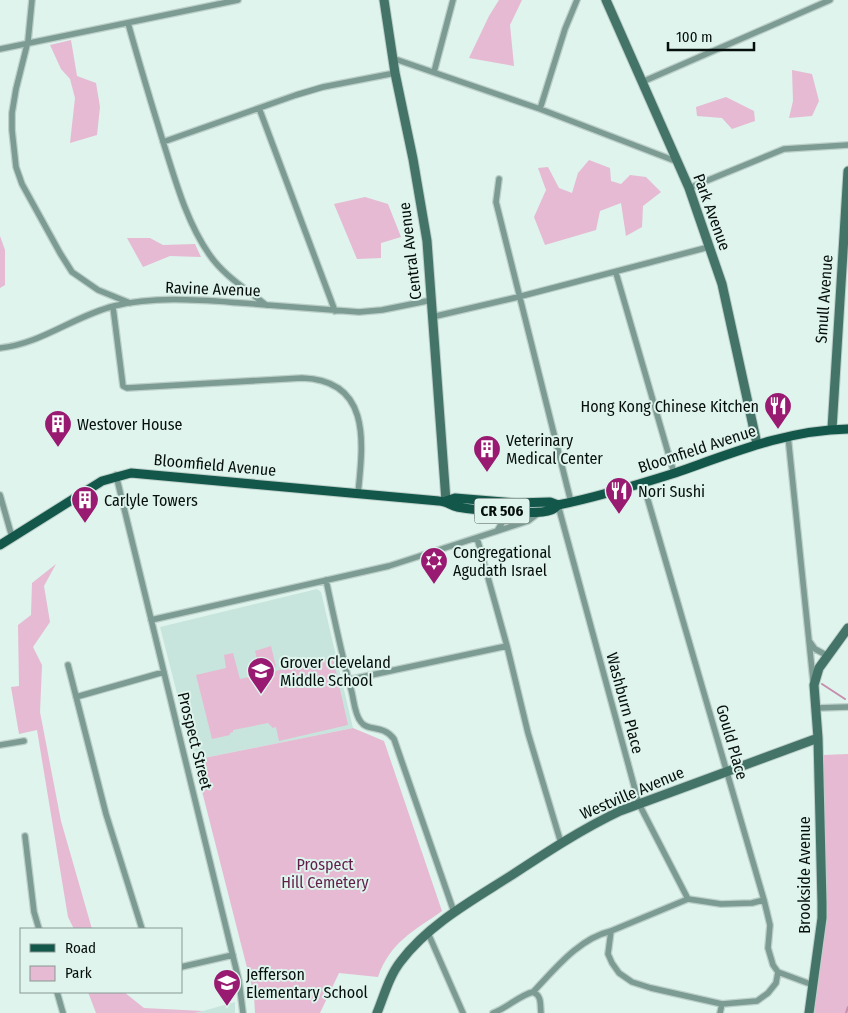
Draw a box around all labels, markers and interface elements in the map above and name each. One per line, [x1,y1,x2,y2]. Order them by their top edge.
scale bar [668,20,754,52]
text: 100 m [676,28,713,46]
street label: Park Avenue [689,171,735,253]
street label: Central Avenue [395,201,425,301]
street label: Smull Avenue [811,254,837,344]
street label: Ravine Avenue [165,278,261,300]
restaurant icon: Hong Kong Chinese Kitchen [763,391,793,430]
place label: Hong Kong Chinese Kitchen [580,397,759,416]
building icon: Westover House [43,409,73,448]
place label: Westover House [77,415,183,434]
street label: Bloomfield Avenue [636,421,758,477]
place label: Veterinary Medical Center [506,431,603,468]
building icon: Veterinary Medical Center [472,434,502,473]
street label: Bloomfield Avenue [153,450,277,480]
restaurant icon: Nori Sushi [604,476,634,515]
place label: Nori Sushi [638,482,705,501]
building icon: Carlyle Towers [70,485,100,524]
place label: Carlyle Towers [104,491,198,510]
road number: CR 506 [474,498,530,524]
place label: Congregational Agudath Israel [453,543,551,580]
synagogue icon: Congregational Agudath Israel [419,546,449,585]
street label: Washburn Place [602,650,648,756]
place label: Grover Cleveland Middle School [280,653,391,690]
school or university icon: Grover Cleveland Middle School [246,656,276,695]
street label: Prospect Street [174,690,217,793]
street label: Gould Place [712,702,752,782]
street label: Westville Avenue [577,763,687,823]
street label: Brookside Avenue [795,816,814,934]
park label: Prospect Hill Cemetery [281,855,370,892]
legend [20,928,182,993]
text: Road [65,939,96,957]
text: Park [65,964,92,982]
place label: Jefferson Elementary School [246,965,368,1002]
school or university icon: Jefferson Elementary School [212,968,242,1007]

